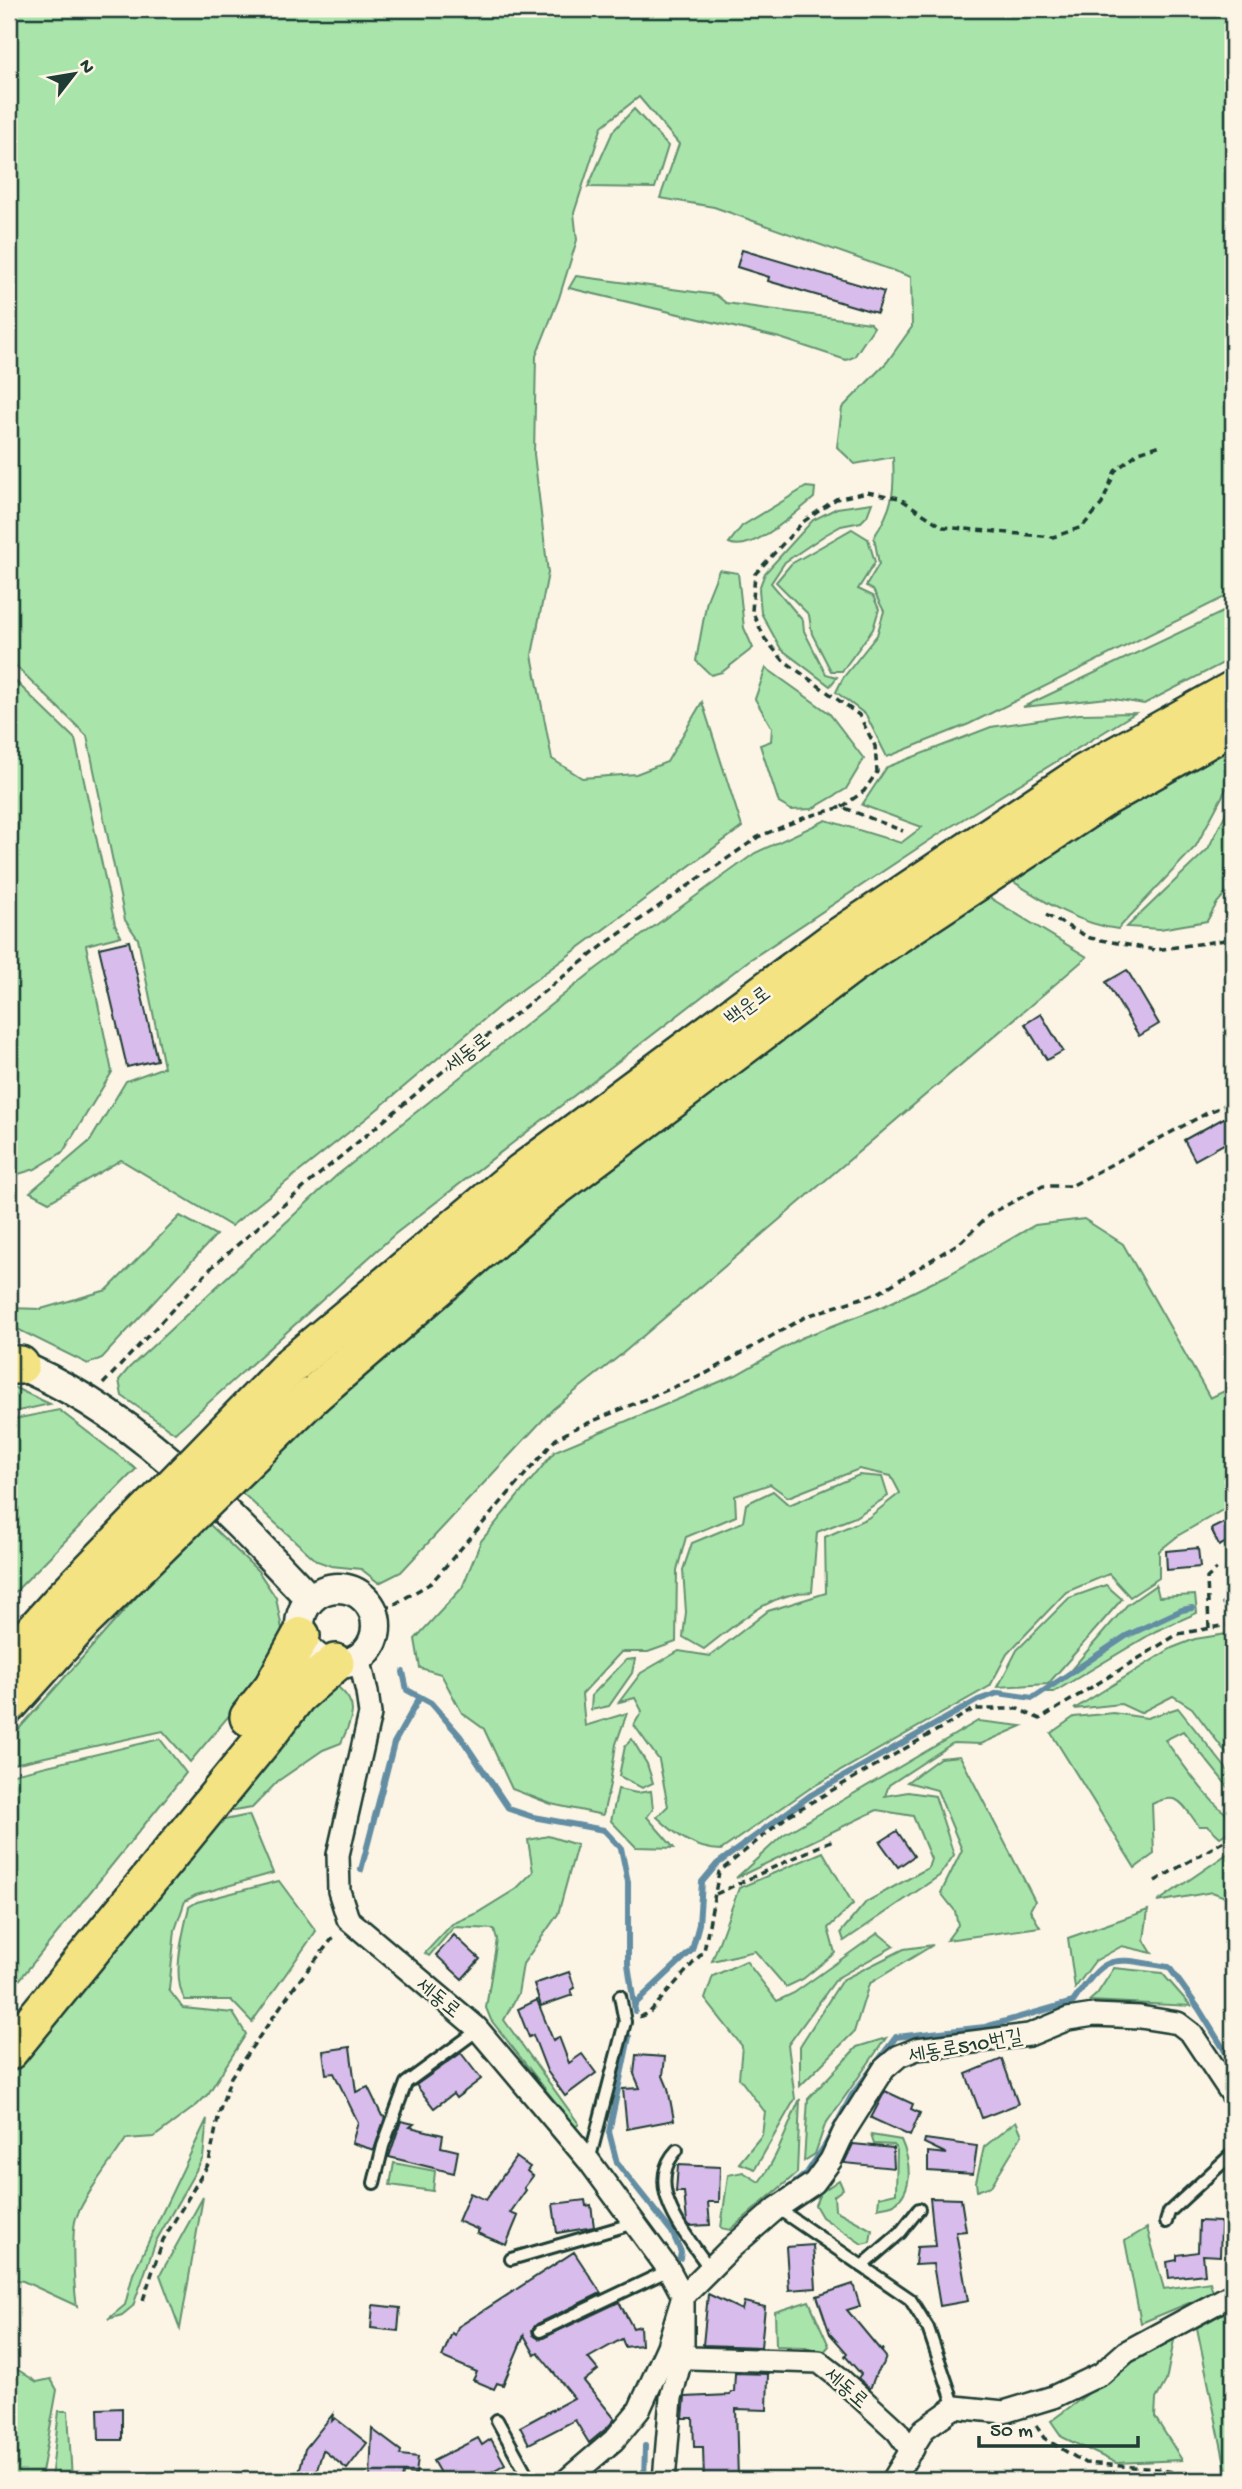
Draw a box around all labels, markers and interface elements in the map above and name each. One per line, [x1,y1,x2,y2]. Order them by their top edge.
north arrow [38,38,108,108]
text: N [73,56,99,78]
street label: 백운로 [721,983,777,1033]
street label: 세동로 [441,1029,497,1080]
street label: 세동로 [409,1974,464,2025]
street label: 세동로510번길 [906,2026,1025,2071]
street label: 세동로 [817,2364,872,2416]
scale bar [979,2405,1139,2449]
text: 50 m [990,2420,1033,2445]

